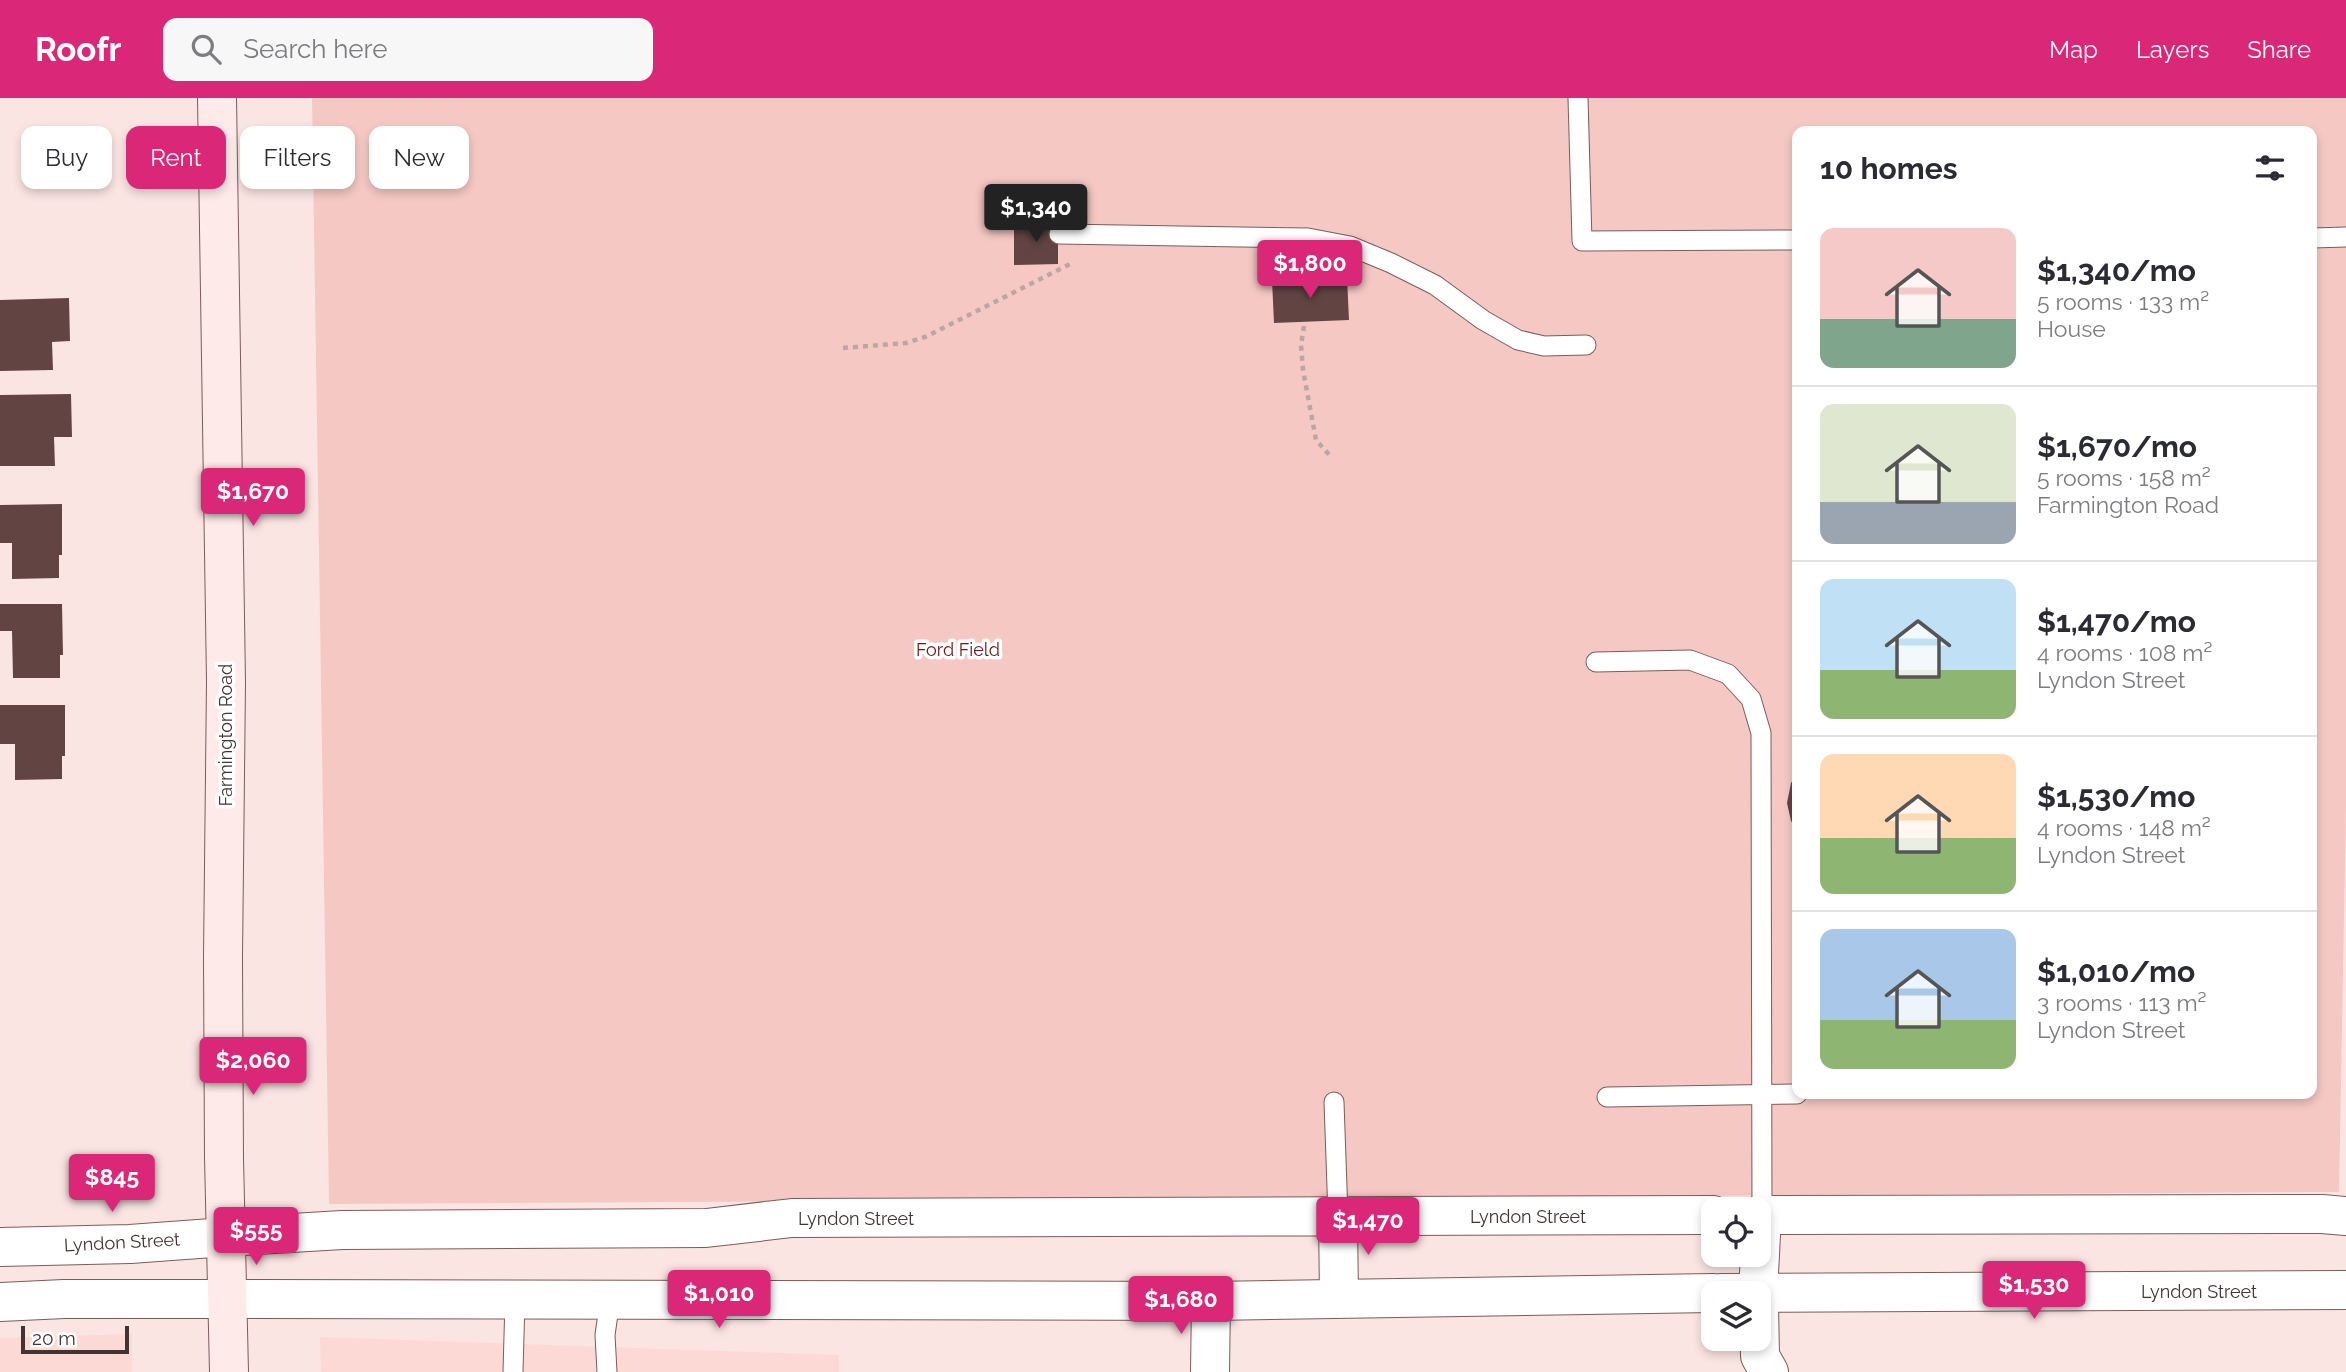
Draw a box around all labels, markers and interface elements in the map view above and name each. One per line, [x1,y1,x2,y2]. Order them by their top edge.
search box [163,18,653,81]
text: Roofr [35,30,121,69]
icon: search [187,30,225,68]
text: Search here [243,34,388,64]
text: Map [2049,35,2098,64]
text: Layers [2136,35,2209,64]
text: Share [2247,35,2311,64]
chip: Buy [21,126,112,189]
chip: Rent [126,126,226,189]
chip: Filters [240,126,355,189]
chip: New [369,126,469,189]
icon: filters [2251,149,2289,187]
text: 10 homes [1820,151,1957,186]
pin: $1,340 [979,184,1093,244]
text: $1,340 [1000,193,1072,220]
pin: $1,800 [1253,240,1367,300]
text: $1,800 [1273,249,1347,276]
text: $1,340/mo [2037,253,2196,288]
icon: home [1876,256,1960,340]
text: 5 rooms · 133 m² [2037,288,2209,315]
text: House [2037,315,2106,342]
text: $1,670/mo [2037,429,2197,464]
icon: home [1876,432,1960,516]
text: 5 rooms · 158 m² [2037,464,2211,491]
pin: $1,670 [196,468,310,528]
text: $1,670 [217,477,289,504]
text: Farmington Road [2037,491,2219,518]
text: $1,470/mo [2037,604,2196,639]
icon: home [1876,607,1960,691]
park label: Ford Field [916,639,1000,660]
text: 4 rooms · 108 m² [2037,639,2212,666]
street label: Farmington Road [215,664,236,806]
text: Lyndon Street [2037,666,2185,693]
text: $1,530/mo [2037,779,2195,814]
icon: home [1876,782,1960,866]
text: 4 rooms · 148 m² [2037,814,2211,841]
text: Lyndon Street [2037,841,2185,868]
text: $1,010/mo [2037,954,2195,989]
icon: home [1876,957,1960,1041]
text: 3 rooms · 113 m² [2037,989,2206,1016]
text: Lyndon Street [2037,1016,2185,1043]
pin: $2,060 [196,1038,310,1097]
text: $2,060 [215,1046,291,1073]
pin: $845 [71,1154,153,1214]
text: $845 [85,1163,139,1190]
map controls [1701,1197,1771,1351]
button: locate [1701,1197,1771,1267]
pin: $1,470 [1311,1198,1425,1257]
text: $1,470 [1332,1206,1404,1233]
street label: Lyndon Street [1470,1206,1586,1227]
pin: $555 [215,1208,297,1267]
street label: Lyndon Street [798,1208,914,1229]
text: $555 [230,1216,282,1243]
street label: Lyndon Street [63,1228,181,1256]
pin: $1,530 [1977,1262,2091,1321]
pin: $1,010 [662,1270,776,1330]
text: $1,530 [1999,1270,2069,1297]
pin: $1,680 [1124,1276,1238,1336]
text: $1,010 [684,1279,754,1306]
button: layers [1701,1281,1771,1351]
street label: Lyndon Street [2141,1281,2257,1302]
text: $1,680 [1144,1285,1218,1312]
scale bar [21,1323,130,1355]
text: 20 m [32,1327,76,1349]

